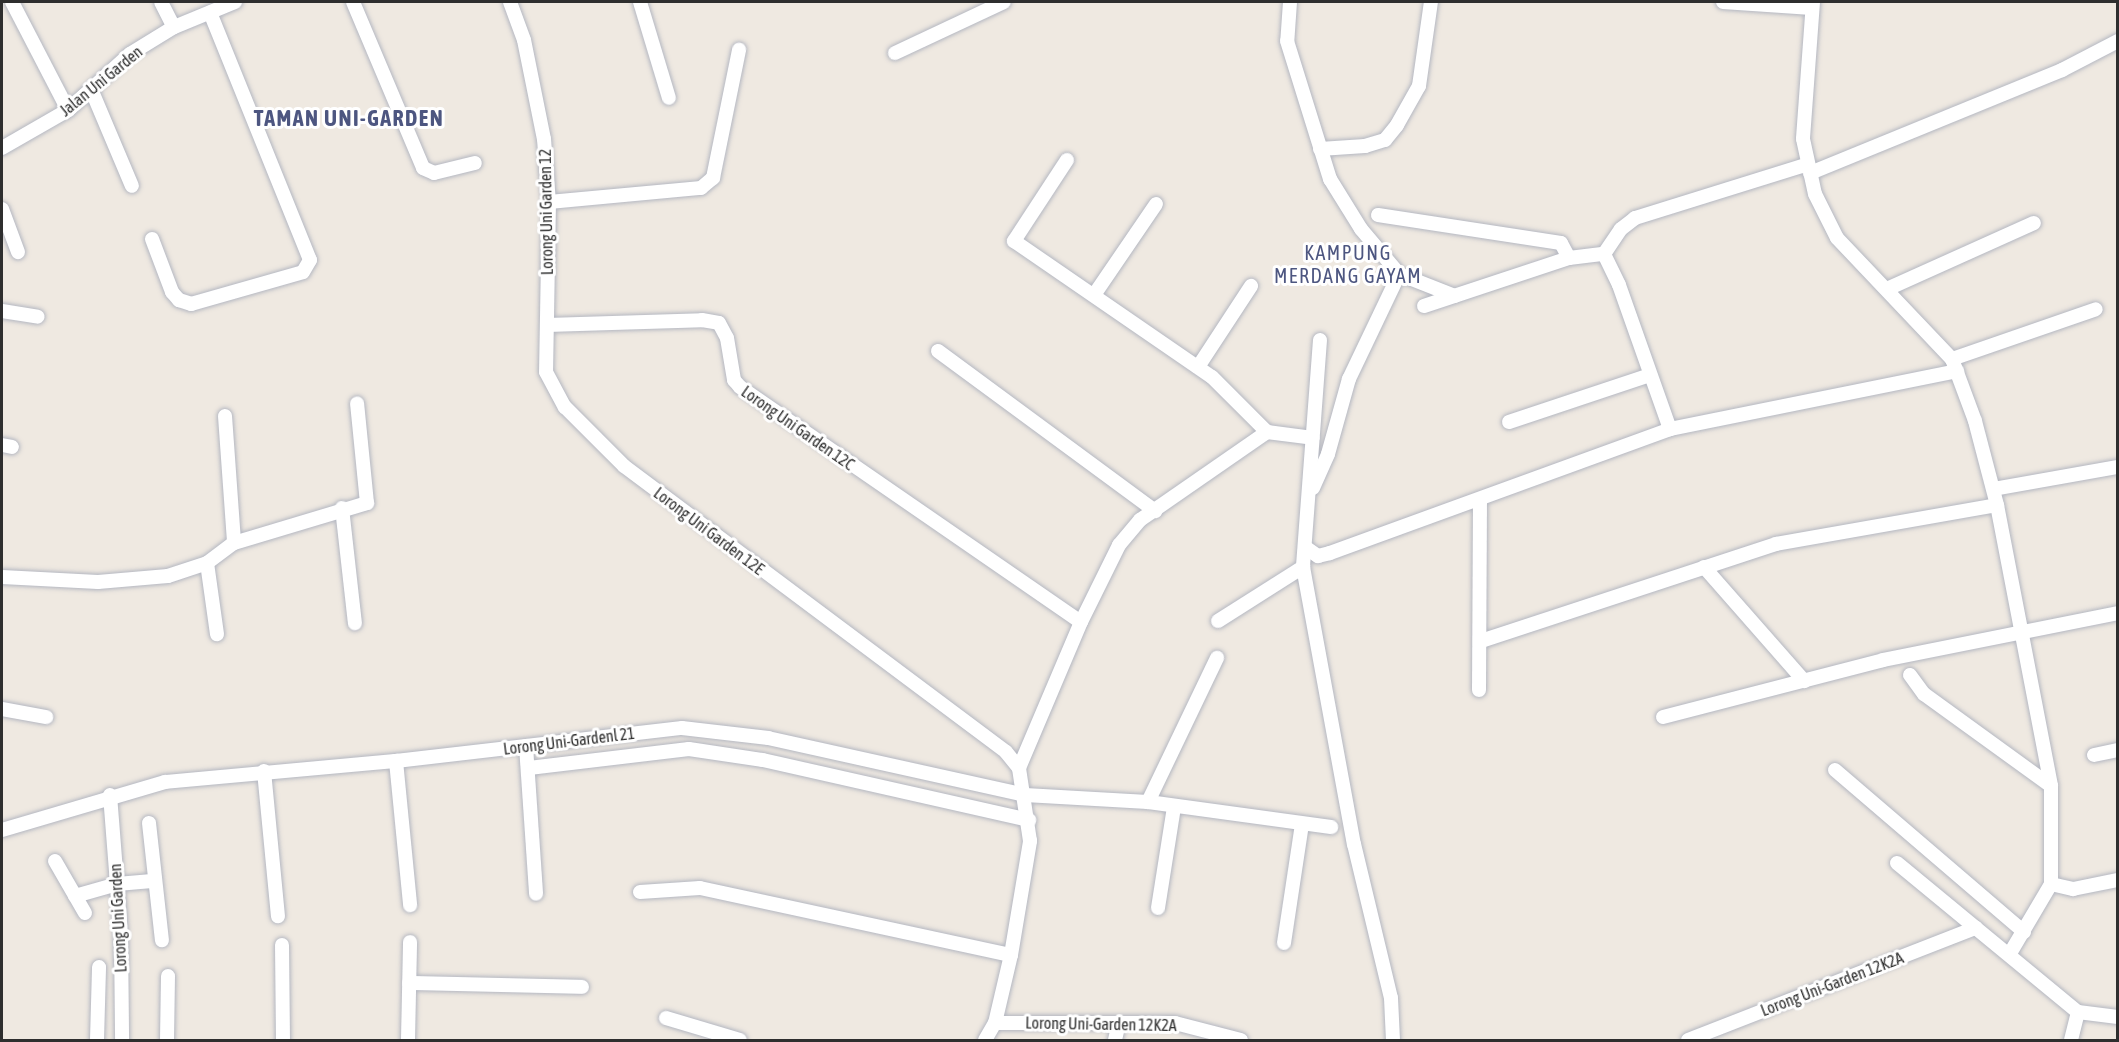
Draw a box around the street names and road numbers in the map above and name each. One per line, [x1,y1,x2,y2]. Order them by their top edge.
street label: Jalan Uni Garden [56,42,146,120]
street label: Lorong Uni Garden 12 [535,149,557,275]
street label: Lorong Uni Garden 12C [738,382,858,474]
street label: Lorong Uni Garden 12E [650,483,768,579]
street label: Lorong Uni-Gardenl 21 [502,723,636,759]
street label: Lorong Uni Garden [106,863,130,973]
street label: Lorong Uni-Garden 12K2A [1758,948,1906,1020]
street label: Lorong Uni-Garden 12K2A [1025,1013,1177,1035]

